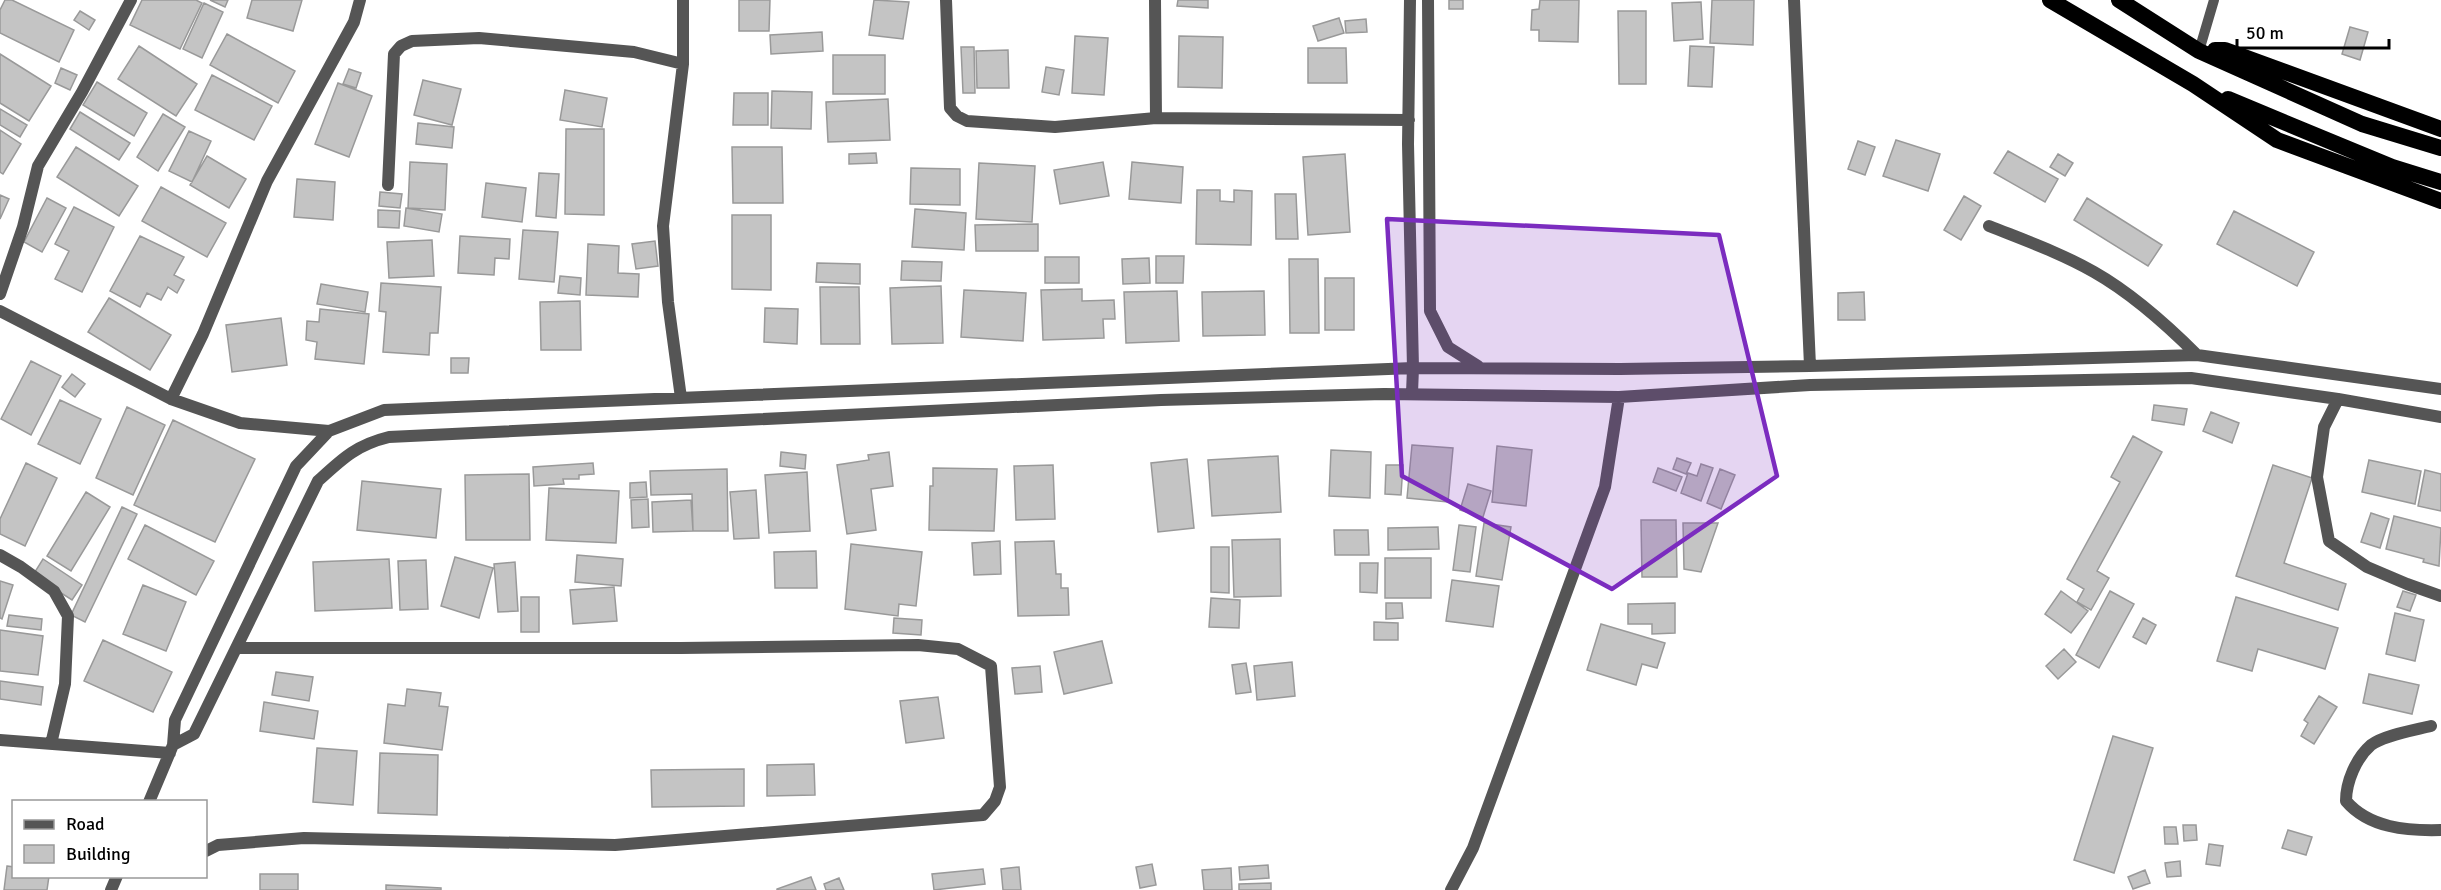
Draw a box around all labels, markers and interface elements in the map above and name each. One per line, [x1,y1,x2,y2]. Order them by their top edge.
scale bar [2237,12,2388,50]
text: 50 m [2246,22,2284,44]
legend [12,800,207,878]
text: Road [66,813,105,835]
text: Building [66,843,130,865]

